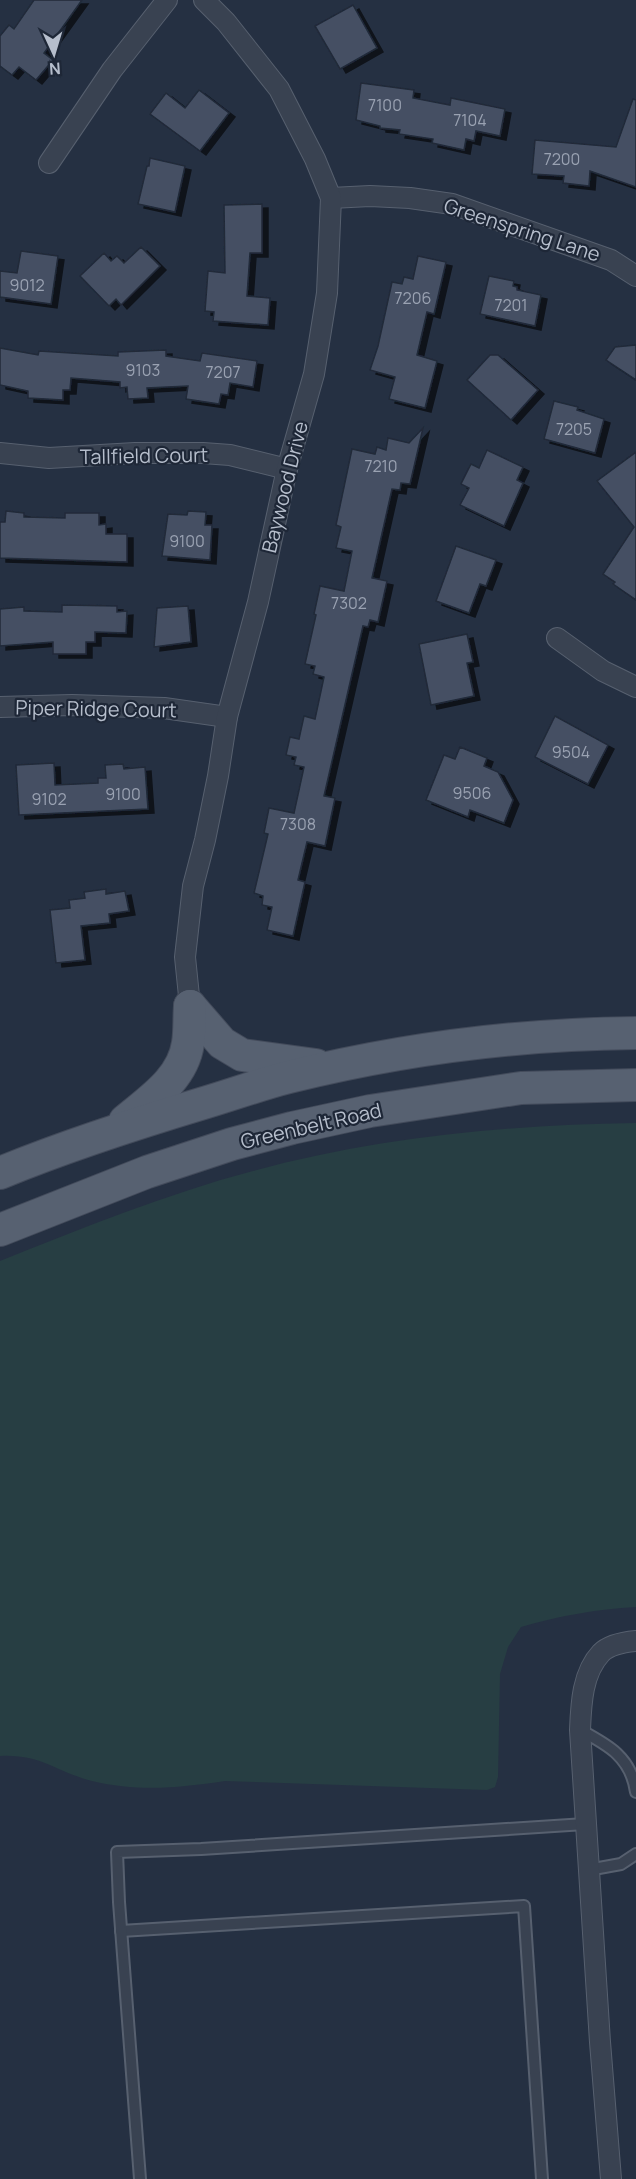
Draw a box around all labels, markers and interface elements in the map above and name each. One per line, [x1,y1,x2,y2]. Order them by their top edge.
north arrow [24,24,84,84]
text: N [49,58,62,80]
house number: 7100 [368,94,402,116]
house number: 7104 [453,109,487,131]
house number: 7200 [544,148,580,170]
street label: Greenspring Lane [441,192,604,268]
house number: 9012 [9,274,45,296]
house number: 7206 [395,287,431,309]
house number: 7201 [494,294,528,316]
house number: 9103 [126,359,160,381]
house number: 7207 [206,361,240,383]
street label: Baywood Drive [255,418,314,555]
house number: 7205 [556,418,592,440]
street label: Tallfield Court [80,441,208,470]
house number: 7210 [364,455,398,477]
house number: 9100 [169,530,205,552]
house number: 7302 [331,592,367,614]
street label: Piper Ridge Court [15,694,177,723]
house number: 9504 [552,741,590,763]
house number: 9506 [453,782,491,804]
house number: 9100 [105,783,141,805]
house number: 9102 [31,788,67,810]
house number: 7308 [280,813,316,835]
street label: Greenbelt Road [238,1096,384,1155]

